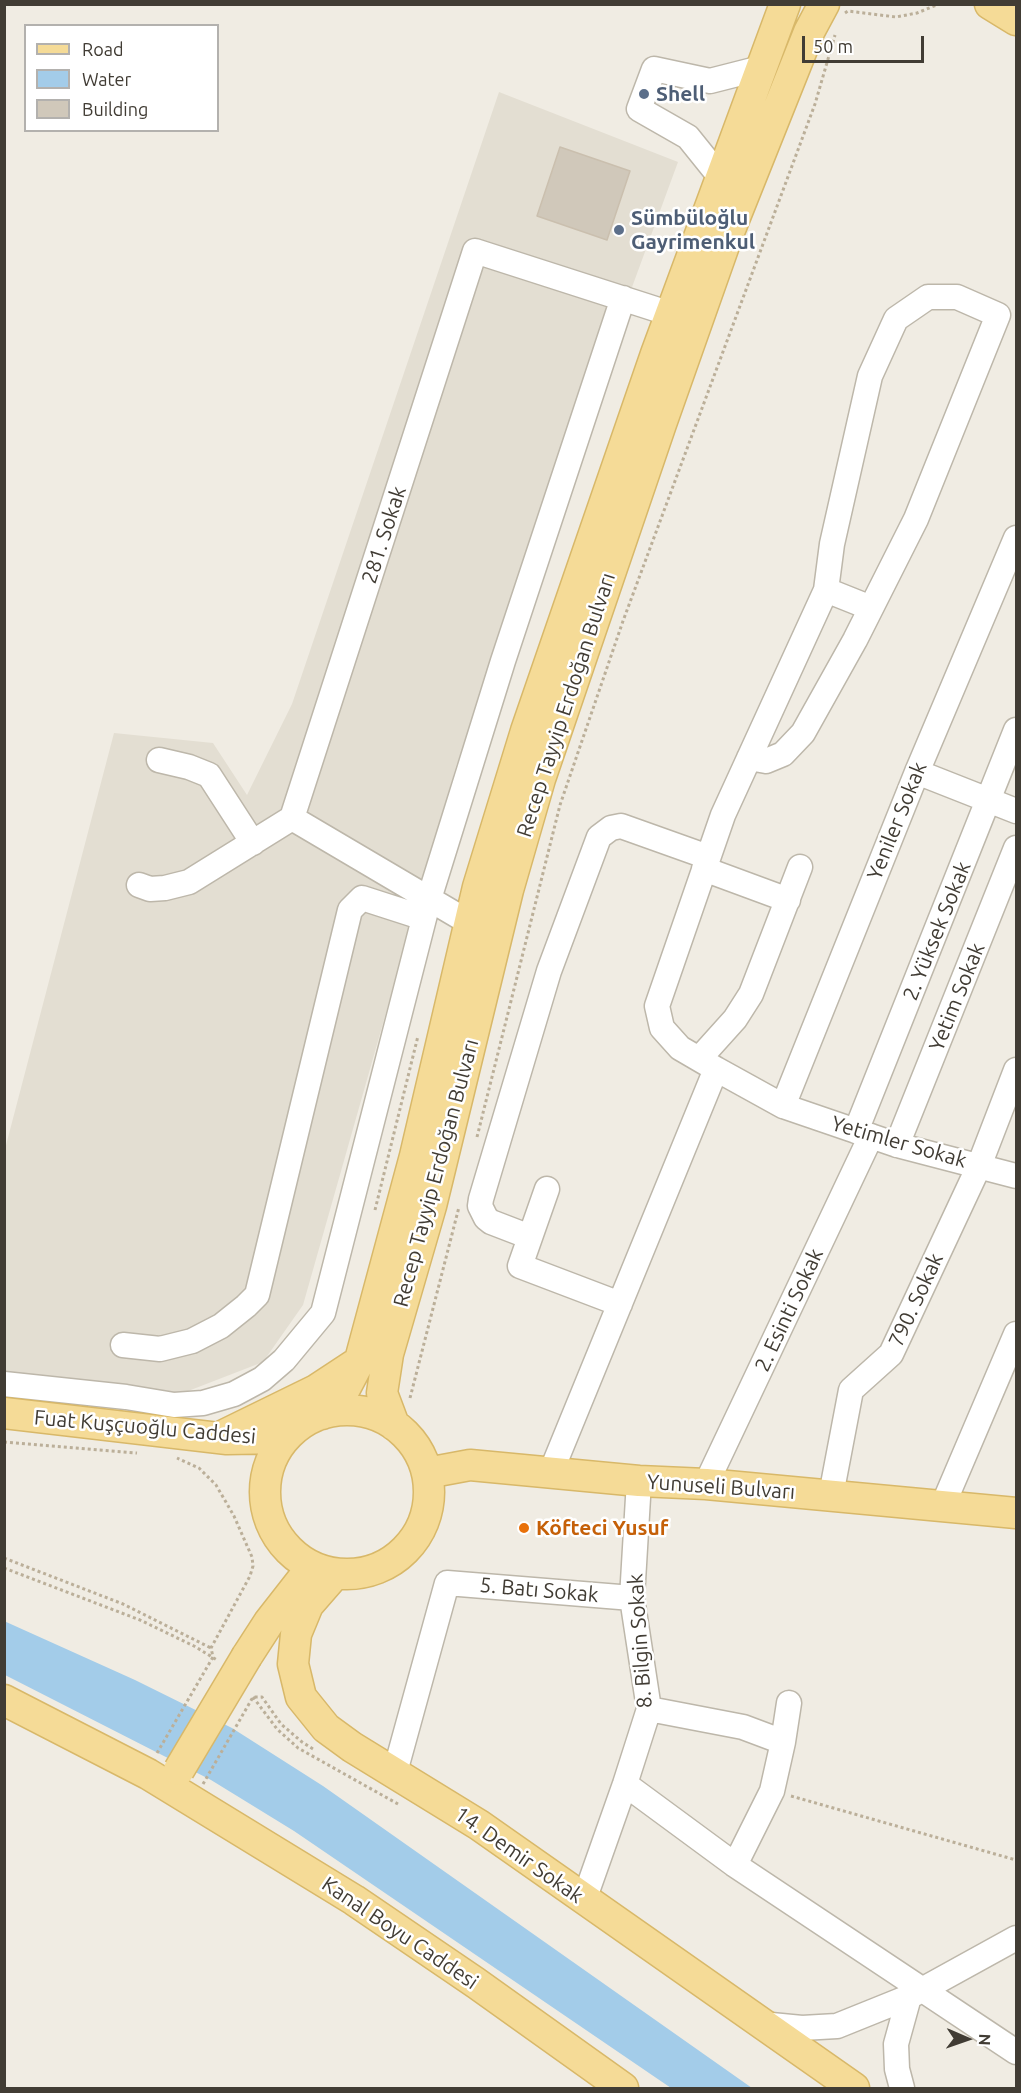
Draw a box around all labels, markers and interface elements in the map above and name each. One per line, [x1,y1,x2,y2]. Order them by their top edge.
legend [24,24,219,132]
scale bar [805,24,926,62]
text: 50 m [813,36,853,56]
text: Road [82,39,124,59]
text: Water [82,69,131,89]
place label: Shell [656,81,705,107]
marker: Shell [637,87,651,101]
text: Building [82,99,148,119]
place label: Sümbüloğlu Gayrimenkul [631,205,755,255]
marker: Sümbüloğlu Gayrimenkul [612,223,626,237]
street label: 281. Sokak [356,483,412,587]
street label: Recep Tayyip Erdoğan Bulvarı [511,570,621,840]
street label: Yeniler Sokak [862,758,932,884]
street label: 2. Yüksek Sokak [898,858,976,1004]
street label: Yetim Sokak [924,939,990,1055]
street label: Recep Tayyip Erdoğan Bulvarı [388,1036,484,1310]
street label: Yetimler Sokak [829,1111,969,1173]
street label: 2. Esinti Sokak [749,1244,829,1376]
street label: 790. Sokak [883,1249,949,1351]
street label: Fuat Kuşçuoğlu Caddesi [33,1405,257,1449]
street label: Yunuseli Bulvarı [646,1469,796,1505]
place label: Köfteci Yusuf [536,1515,668,1541]
marker: Köfteci Yusuf [517,1521,531,1535]
street label: 5. Batı Sokak [478,1572,600,1608]
street label: 8. Bilgin Sokak [623,1573,657,1709]
street label: 14. Demir Sokak [450,1801,588,1909]
street label: Kanal Boyu Caddesi [317,1871,483,1995]
north arrow [937,2009,997,2069]
text: N [976,2033,994,2046]

